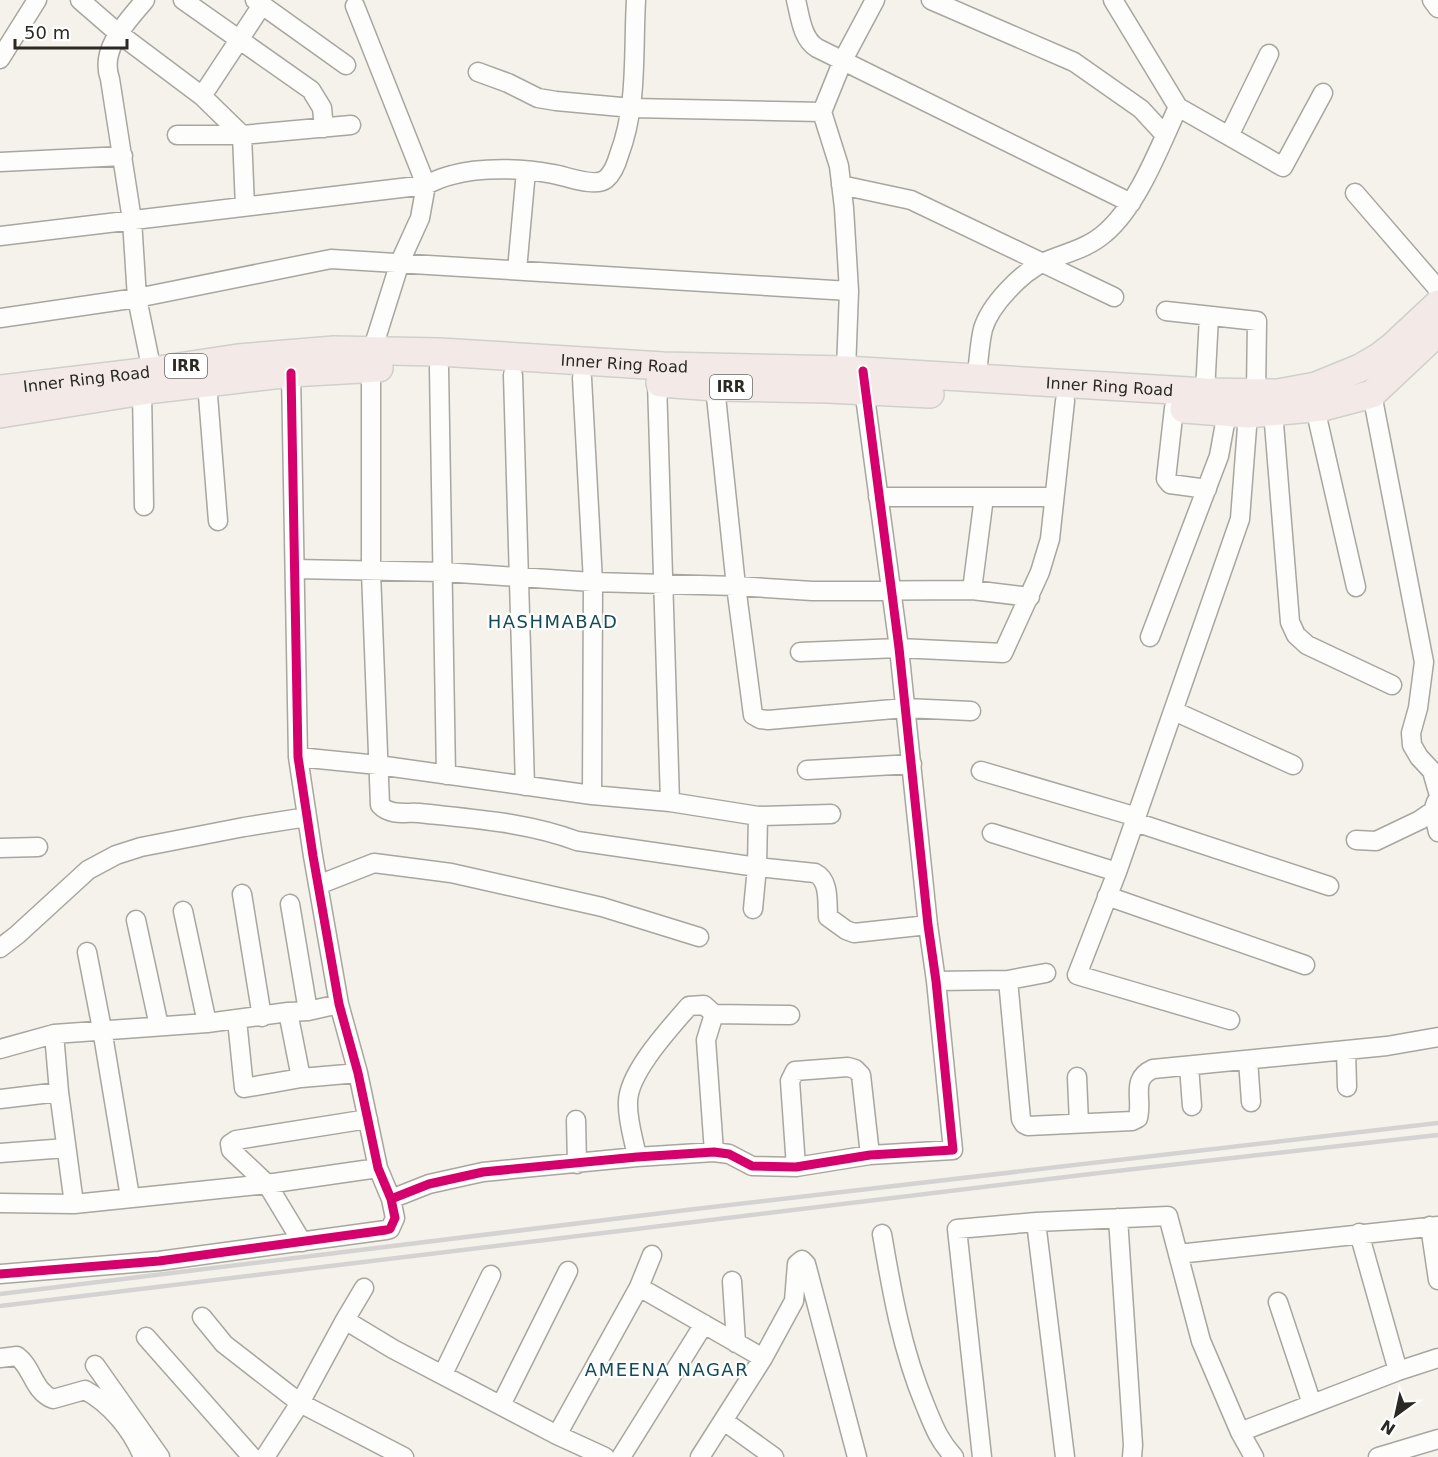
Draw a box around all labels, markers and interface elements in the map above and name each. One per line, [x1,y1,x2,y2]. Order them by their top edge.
scale bar [15,12,128,50]
text: 50 m [24,22,70,43]
street label: Inner Ring Road [560,351,688,377]
road number: IRR [165,354,207,378]
street label: Inner Ring Road [22,362,151,396]
street label: Inner Ring Road [1045,373,1174,400]
road number: IRR [710,375,752,399]
district label: HASHMABAD [488,611,618,632]
district label: AMEENA NAGAR [585,1359,749,1380]
north arrow [1366,1385,1426,1445]
text: N [1377,1416,1399,1439]

